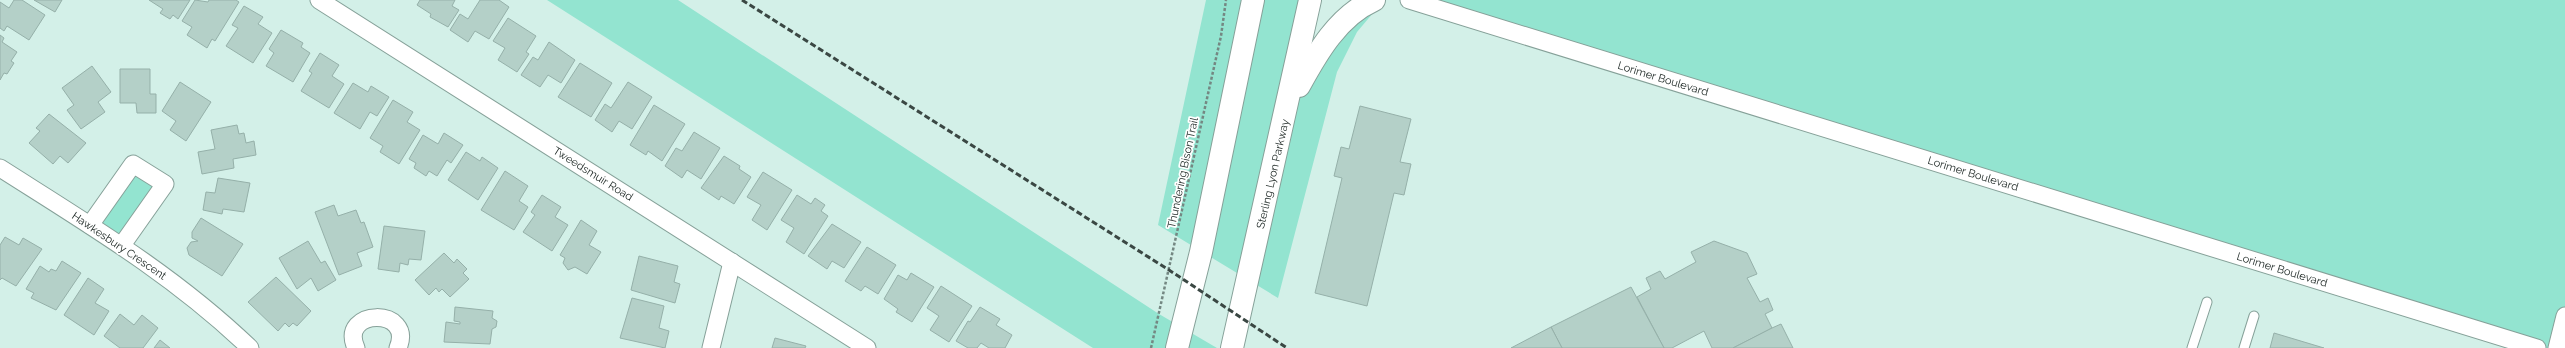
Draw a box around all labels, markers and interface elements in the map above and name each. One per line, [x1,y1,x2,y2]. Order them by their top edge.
street label: Lorimer Boulevard [1616,59,1710,99]
street label: Thundering Bison Trail [1165,116,1201,230]
street label: Sterling Lyon Parkway [1254,118,1292,230]
street label: Tweedsmuir Road [551,144,635,204]
street label: Lorimer Boulevard [1926,154,2020,194]
street label: Hawkesbury Crescent [69,210,169,283]
street label: Lorimer Boulevard [2235,250,2329,290]

